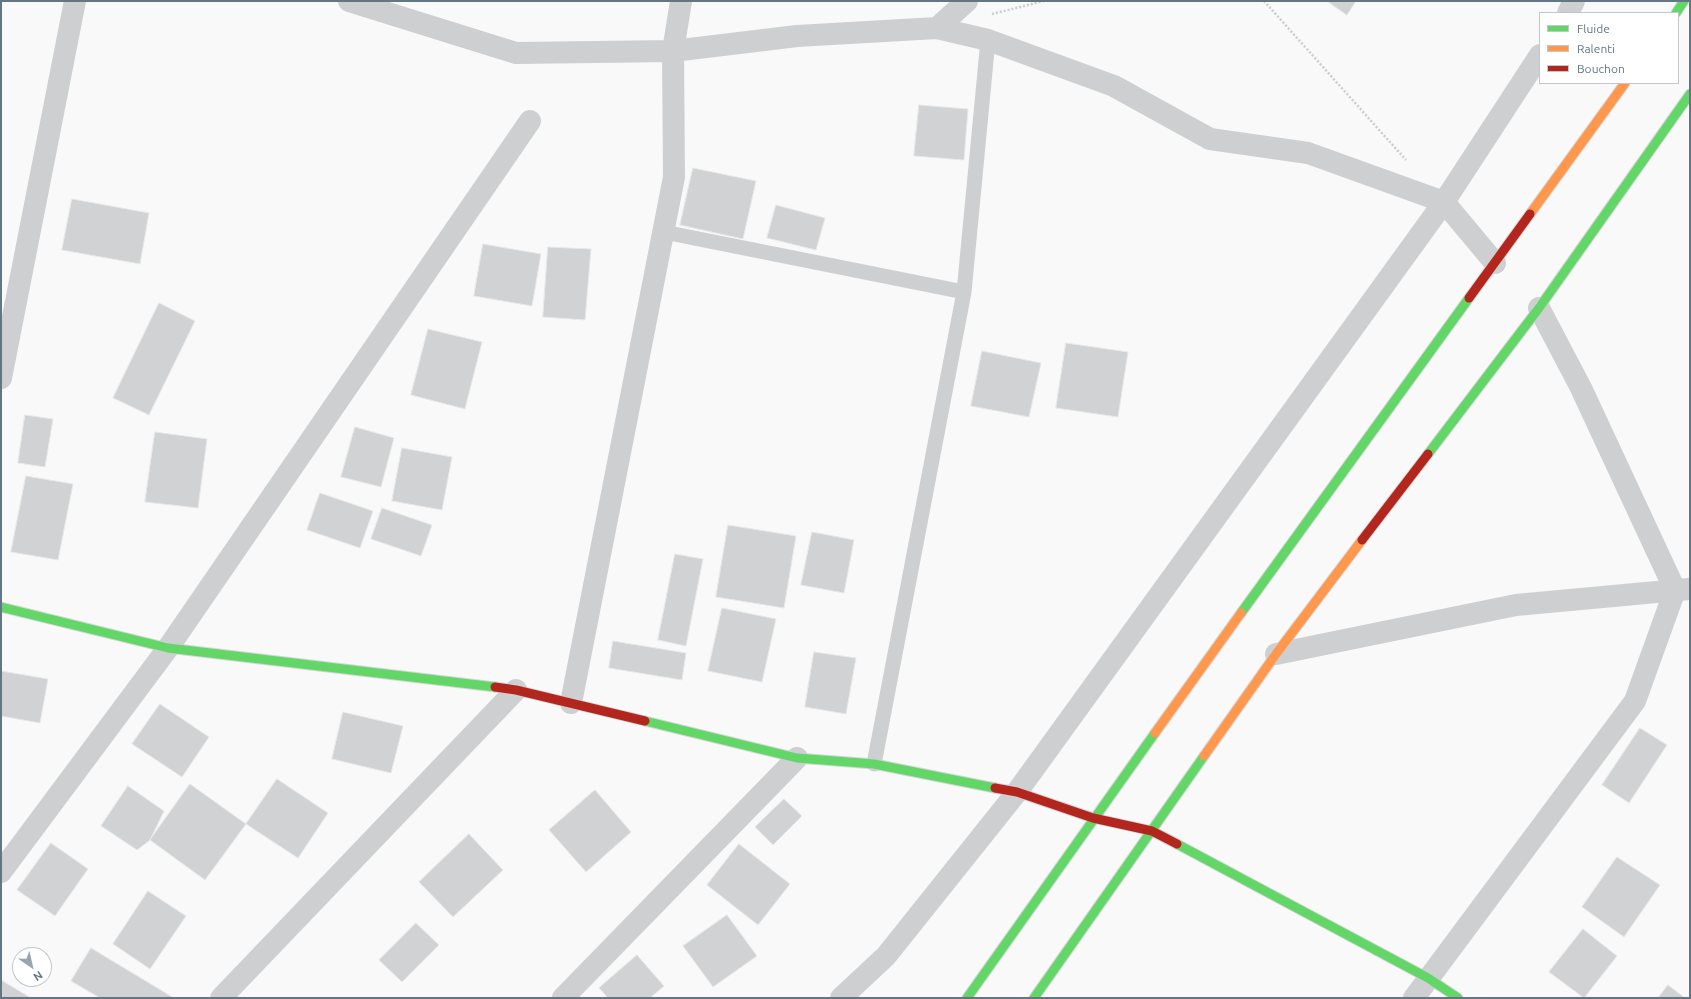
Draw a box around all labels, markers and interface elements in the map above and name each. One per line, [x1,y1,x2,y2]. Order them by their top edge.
legend [1539,12,1679,84]
text: Fluide [1577,22,1610,35]
text: Ralenti [1577,42,1615,55]
text: Bouchon [1577,62,1625,75]
north arrow [12,947,52,987]
text: N [31,969,45,983]

